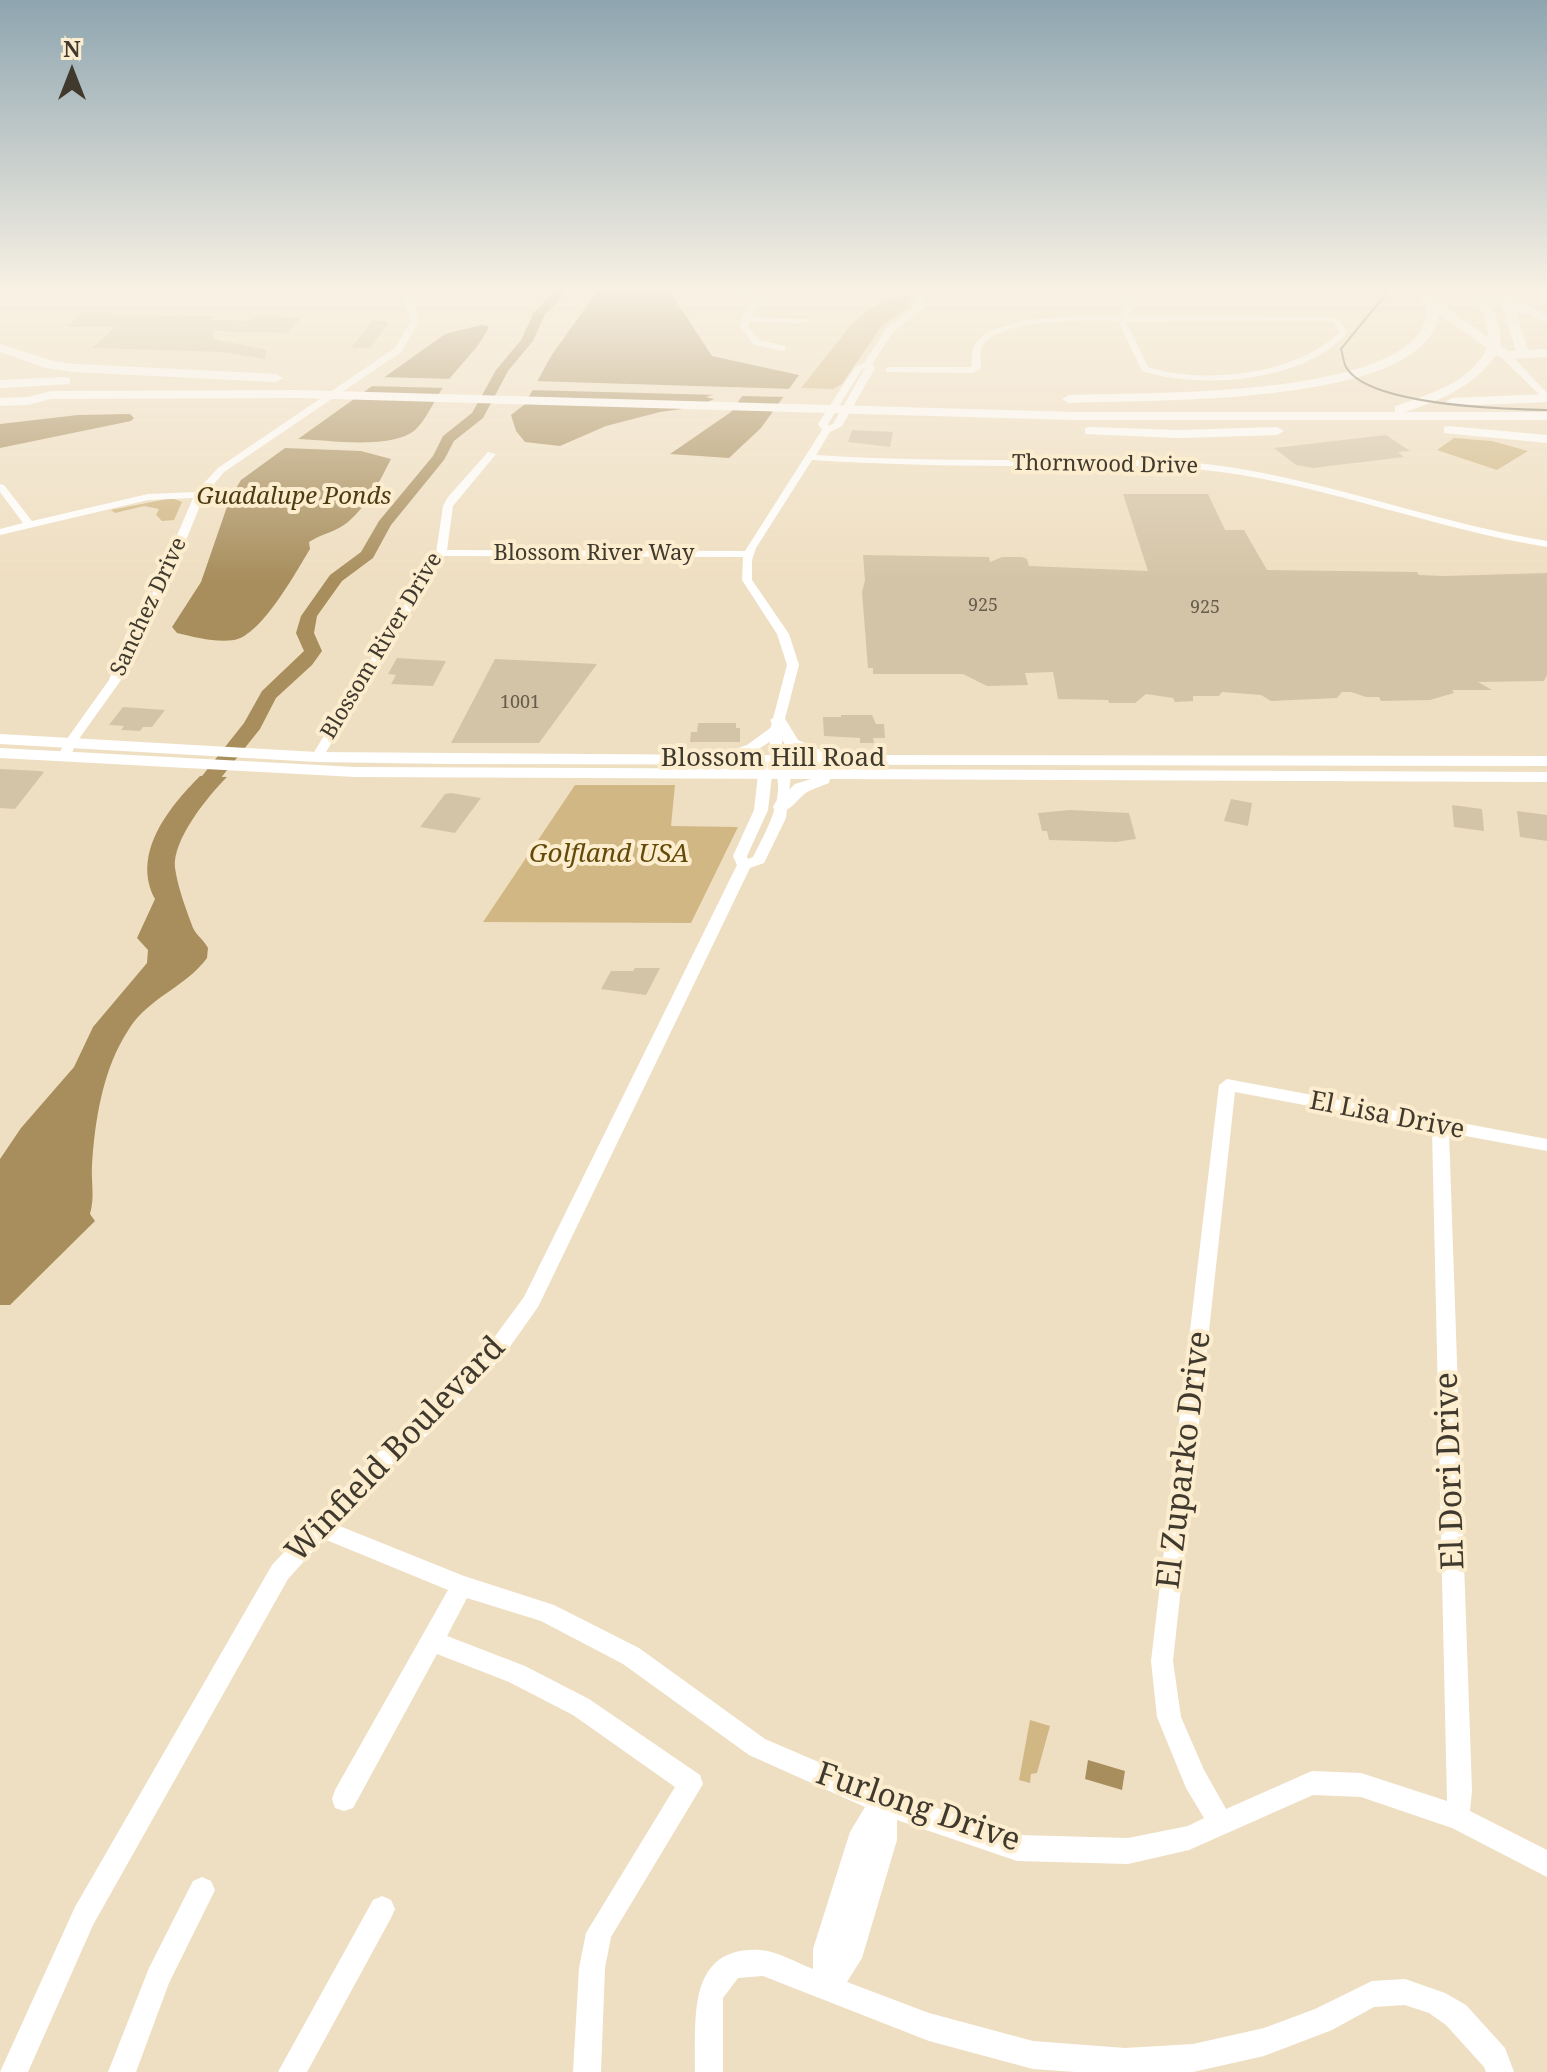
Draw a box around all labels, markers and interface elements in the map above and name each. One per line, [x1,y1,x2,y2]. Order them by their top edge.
north arrow [32,32,112,112]
text: N [63,33,81,63]
street label: Thornwood Drive [1012,450,1198,480]
water label: Guadalupe Ponds [197,483,391,511]
street label: Sanchez Drive [105,533,193,681]
street label: Blossom River Way [494,541,694,567]
street label: Blossom River Drive [316,548,448,744]
house number: 925 [968,595,998,617]
house number: 925 [1190,597,1220,619]
house number: 1001 [500,692,540,714]
street label: Blossom Hill Road [661,743,885,775]
park label: Golfland USA [529,839,689,871]
street label: El Lisa Drive [1307,1086,1467,1146]
street label: Winfield Boulevard [278,1329,514,1571]
street label: El Zuparko Drive [1150,1329,1220,1591]
street label: El Dori Drive [1428,1372,1474,1570]
street label: Furlong Drive [811,1755,1025,1861]

